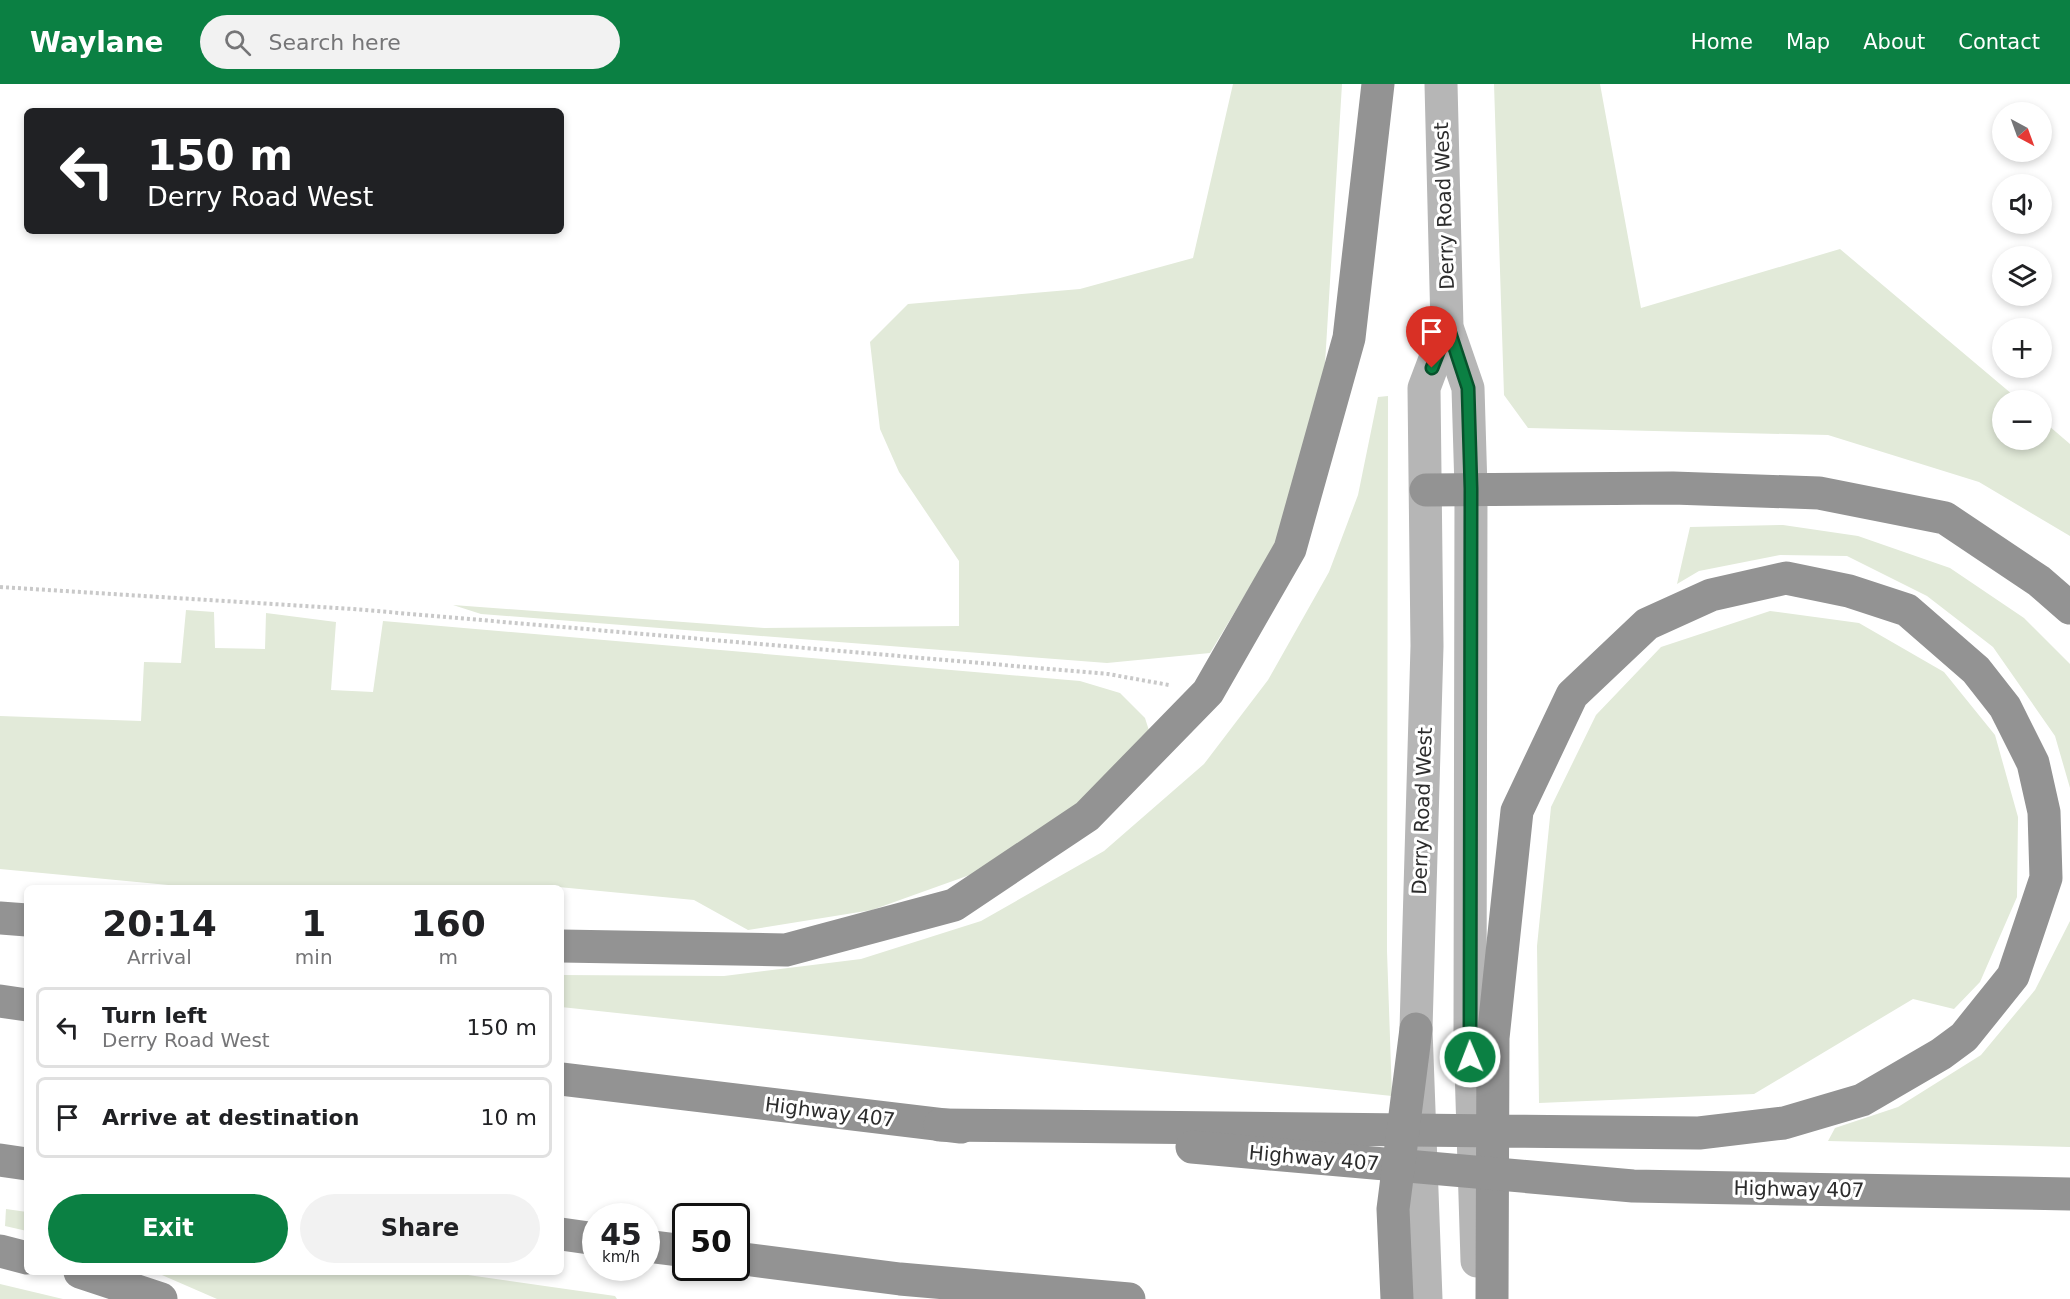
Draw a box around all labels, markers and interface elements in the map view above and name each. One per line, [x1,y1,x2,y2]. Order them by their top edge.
search box [200,15,620,69]
text: Waylane [30,26,164,59]
icon: search [221,26,254,59]
text: Search here [269,30,401,55]
text: Home [1691,30,1753,54]
text: Map [1786,30,1830,54]
text: About [1863,30,1925,54]
text: Contact [1958,30,2040,54]
north arrow [1992,102,2052,162]
map controls [1992,102,2052,450]
street label: Derry Road West [1429,122,1459,290]
text: 150 m [147,131,293,180]
icon: left [48,132,126,210]
button: sound [1992,174,2052,234]
text: Derry Road West [147,181,373,212]
button: layers [1992,246,2052,306]
pin [1406,306,1457,368]
icon: arrive [1415,315,1448,348]
button: + [1992,318,2052,378]
button: − [1992,390,2052,450]
street label: Derry Road West [1407,727,1437,895]
text: 20:14 [102,903,217,944]
text: 1 [301,903,326,944]
text: 160 [411,903,486,944]
text: Arrival [127,945,192,969]
text: min [295,945,333,969]
text: m [439,945,458,969]
text: Turn left [102,1003,207,1028]
icon: left [51,1011,84,1044]
text: 150 m [467,1015,537,1040]
position arrow [1438,1025,1502,1089]
text: Derry Road West [102,1028,270,1052]
street label: Highway 407 [764,1092,896,1132]
icon: arrive [51,1101,84,1134]
text: Arrive at destination [102,1105,359,1130]
text: 10 m [481,1105,537,1130]
street label: Highway 407 [1248,1140,1380,1176]
street label: Highway 407 [1733,1176,1865,1202]
button: Exit [48,1194,288,1263]
button: Share [300,1194,540,1263]
speed limit sign: 50 [672,1203,750,1281]
text: 45 [600,1217,642,1252]
text: km/h [602,1248,640,1266]

